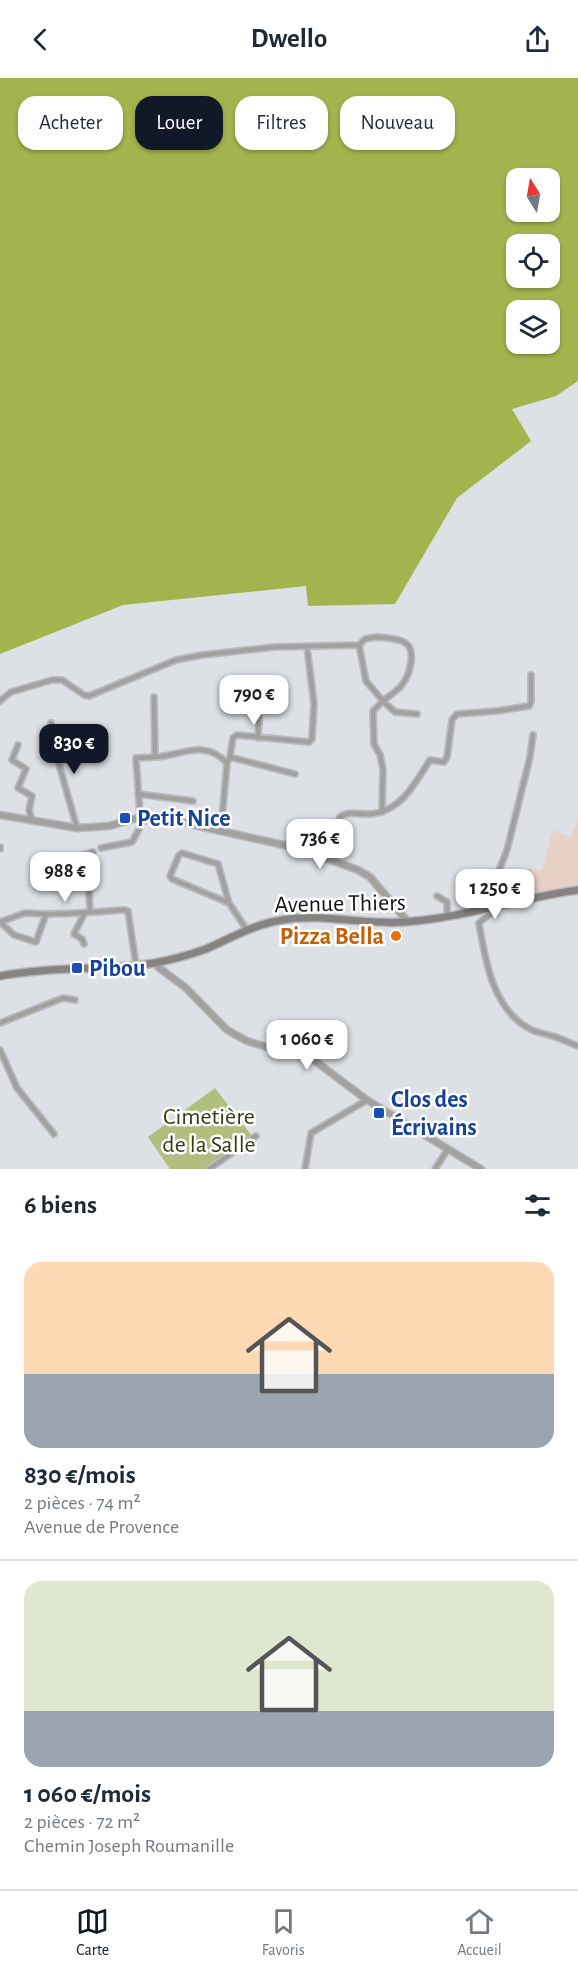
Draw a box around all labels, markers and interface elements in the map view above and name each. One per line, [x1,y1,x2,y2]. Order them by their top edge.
icon: back [24,23,57,56]
icon: share [521,23,554,56]
text: Dwello [251,25,327,52]
chip: Acheter [18,96,123,150]
chip: Louer [135,96,223,150]
chip: Filtres [235,96,328,150]
chip: Nouveau [340,96,455,150]
north arrow [506,168,560,222]
map controls [506,168,560,354]
button: locate [506,234,560,288]
button: layers [506,300,560,354]
pin: 790 € [212,675,296,726]
text: 790 € [233,684,275,704]
pin: 830 € [32,724,116,775]
text: 830 € [53,733,95,753]
place label: Petit Nice [137,807,230,831]
marker: Petit Nice [118,811,132,825]
pin: 736 € [278,819,362,870]
text: 736 € [300,828,340,848]
pin: 988 € [23,852,107,903]
text: 988 € [44,861,86,881]
pin: 1 250 € [440,869,550,920]
text: 1 250 € [469,878,521,898]
street label: Avenue Thiers [274,891,406,917]
place label: Pizza Bella [280,925,384,949]
marker: Pizza Bella [389,929,403,943]
place label: Pibou [89,957,146,981]
marker: Pibou [70,961,84,975]
pin: 1 060 € [252,1020,362,1071]
text: 1 060 € [280,1029,334,1049]
place label: Clos des Écrivains [391,1088,477,1140]
park label: Cimetière de la Salle [162,1105,256,1157]
marker: Clos des Écrivains [372,1106,386,1120]
icon: filters [521,1189,554,1222]
text: 6 biens [24,1192,97,1218]
icon: home [235,1301,343,1409]
text: 830 €/mois [24,1462,136,1488]
text: 2 pièces · 74 m² [24,1493,140,1513]
text: Avenue de Provence [24,1517,179,1537]
icon: home [235,1620,343,1728]
text: 1 060 €/mois [24,1781,151,1807]
text: 2 pièces · 72 m² [24,1812,140,1832]
text: Chemin Joseph Roumanille [24,1836,234,1856]
tab: Carte [76,1905,109,1960]
tab: Favoris [262,1905,305,1960]
tab: Accueil [457,1905,502,1960]

